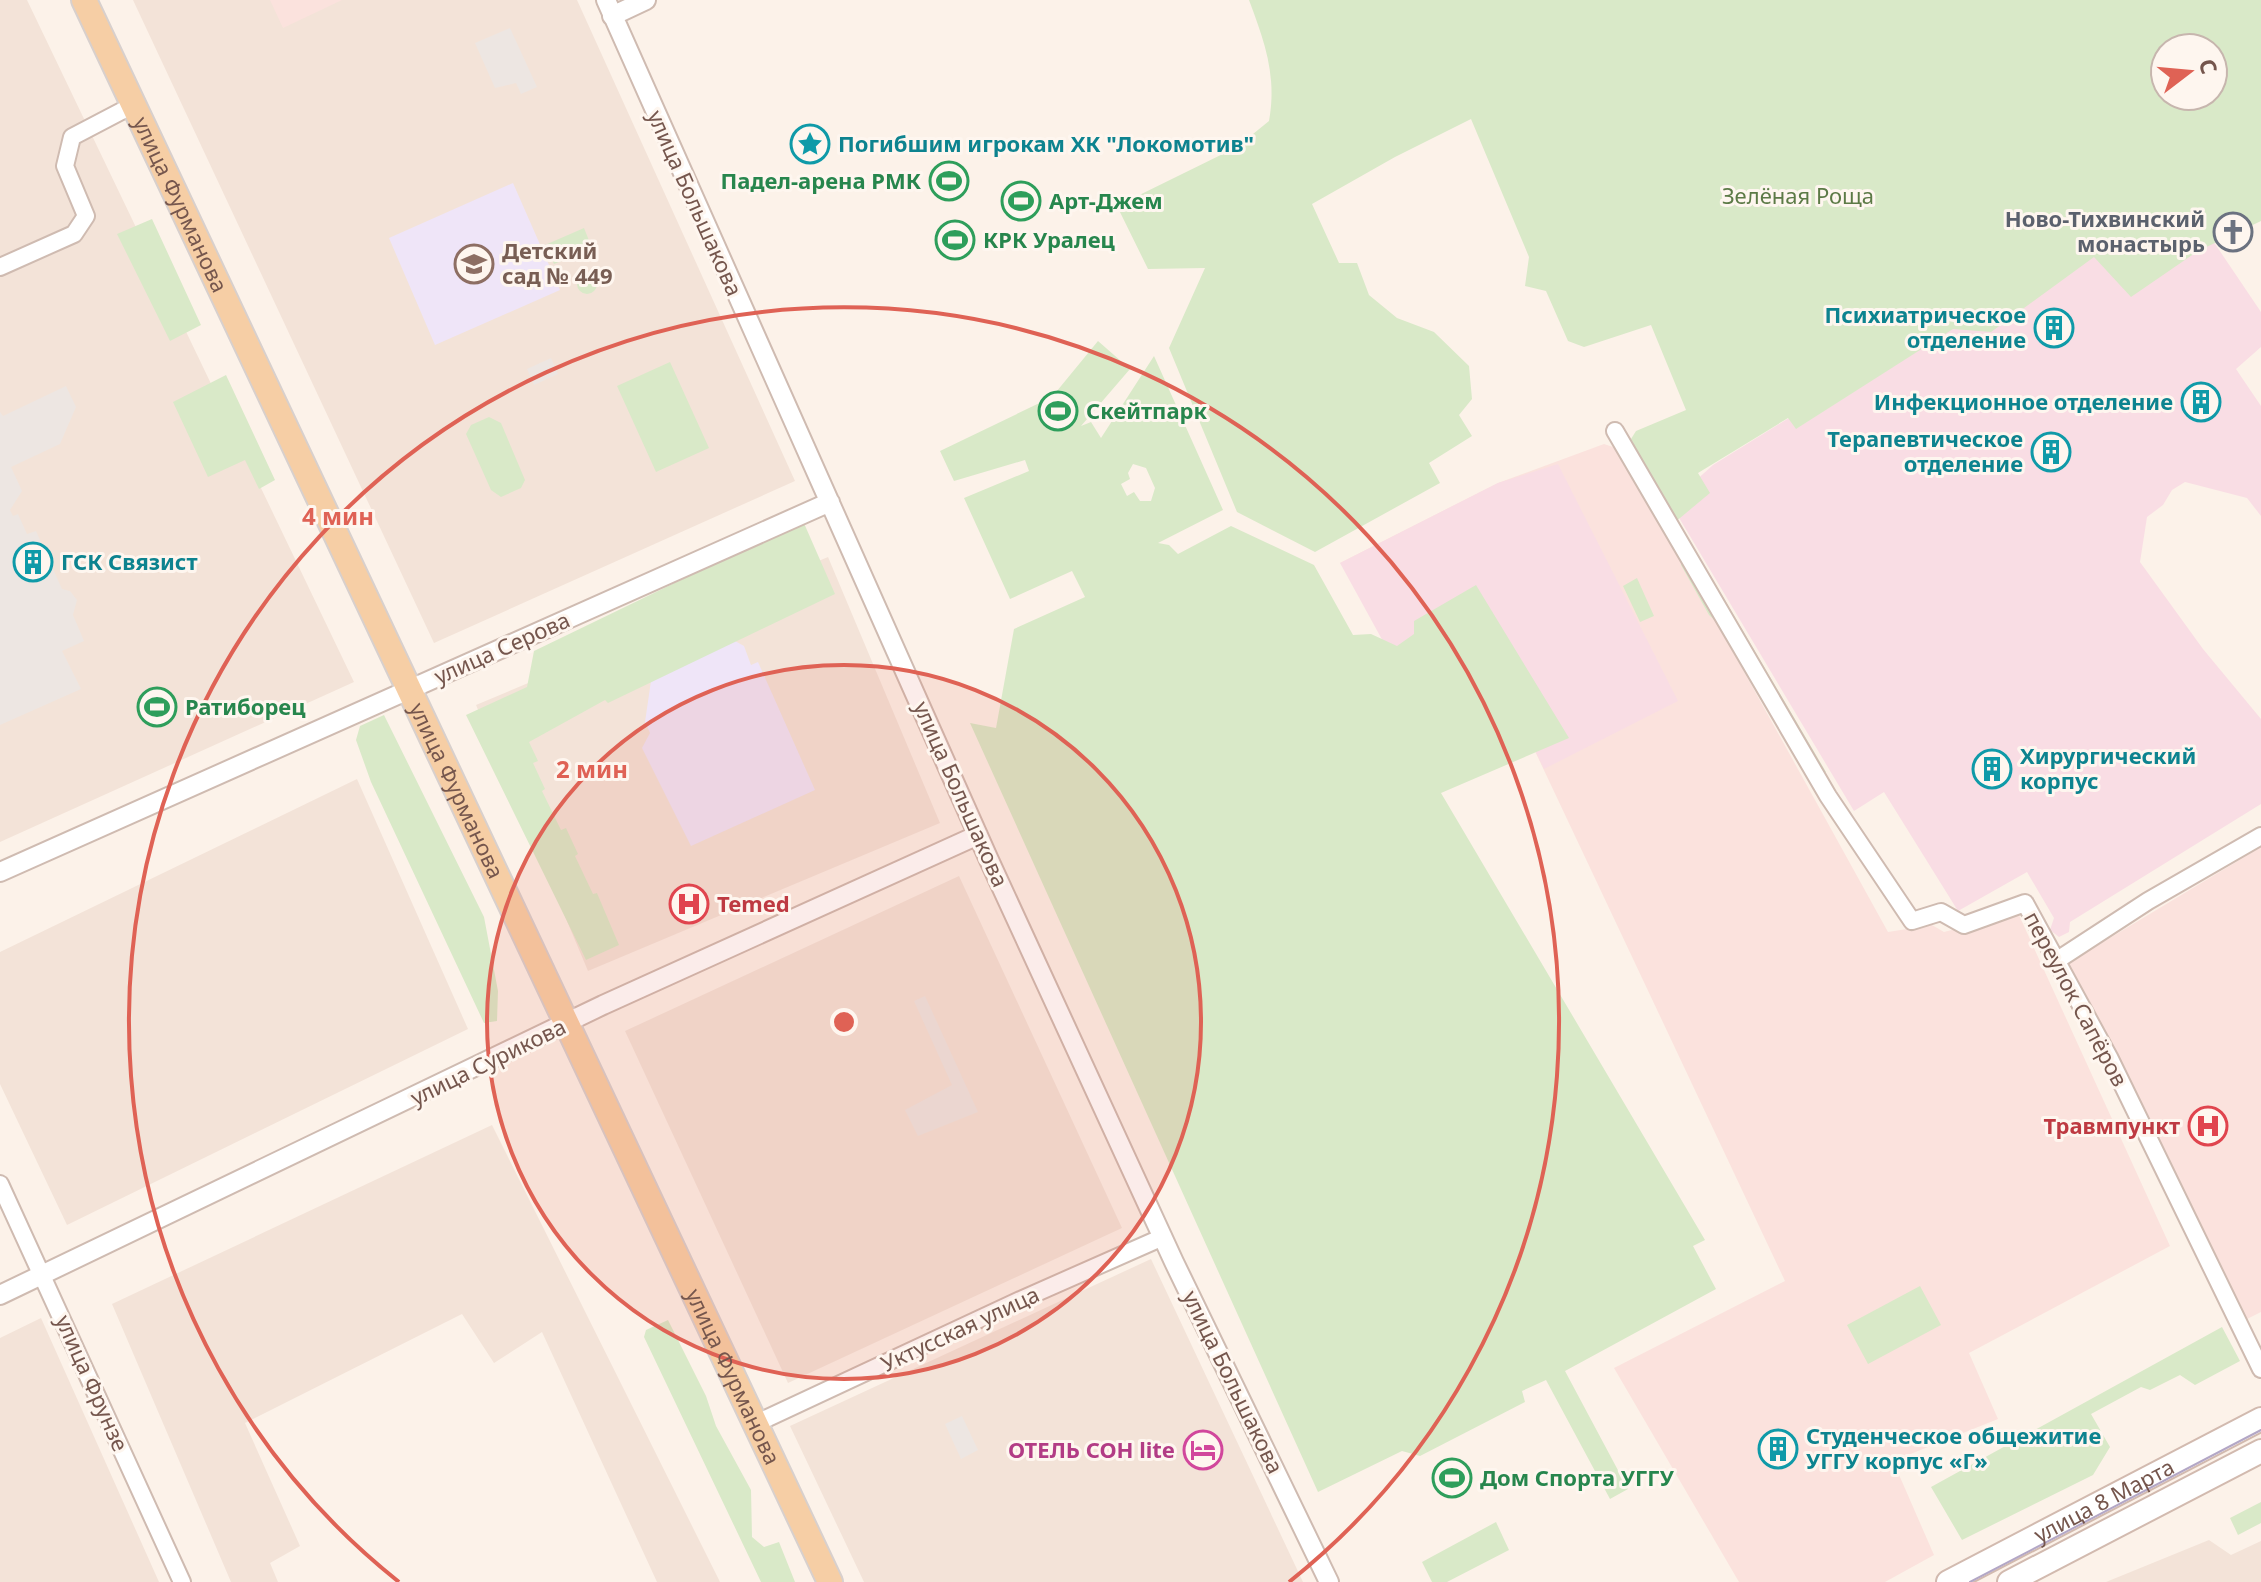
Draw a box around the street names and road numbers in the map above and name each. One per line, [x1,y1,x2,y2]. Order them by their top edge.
street label: улица Большакова [641,105,750,300]
street label: улица Фурманова [127,111,236,297]
street label: улица Серова [429,604,574,690]
street label: улица Большакова [907,696,1016,891]
street label: улица Фурманова [403,697,512,883]
street label: переулок Сапёров [2018,906,2136,1091]
street label: улица Сурикова [405,1010,570,1112]
street label: Уктусская улица [876,1278,1044,1378]
street label: улица Фурманова [680,1283,788,1469]
street label: улица Большакова [1176,1285,1291,1478]
street label: улица Фрунзе [49,1310,136,1456]
street label: улица 8 Марта [2028,1451,2179,1549]

